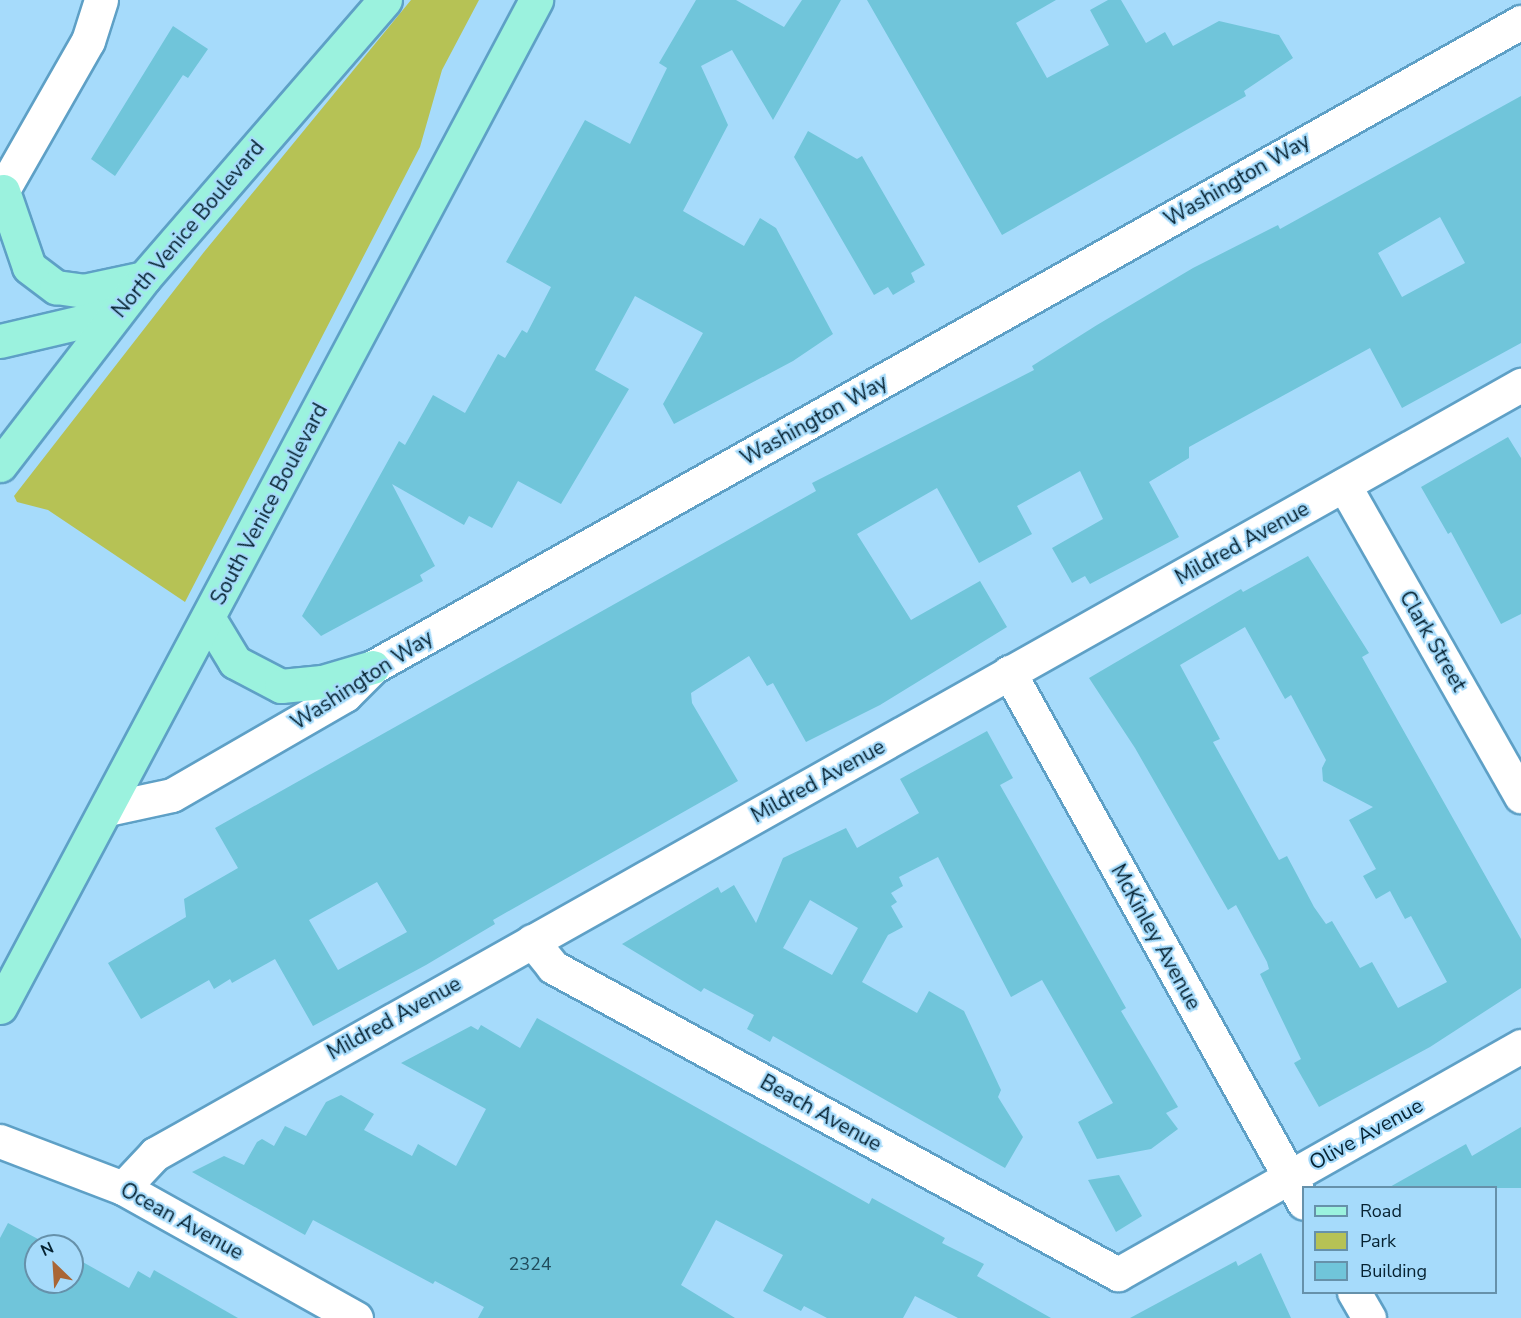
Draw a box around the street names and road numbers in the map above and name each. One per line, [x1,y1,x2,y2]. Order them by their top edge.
street label: Washington Way [1160,128,1314,232]
street label: North Venice Boulevard [107,135,269,323]
street label: Washington Way [736,369,892,471]
street label: South Venice Boulevard [205,399,333,609]
street label: Mildred Avenue [1171,496,1313,590]
street label: Clark Street [1394,586,1472,696]
street label: Washington Way [286,625,438,735]
street label: Mildred Avenue [747,734,889,828]
street label: McKinley Avenue [1106,860,1206,1014]
street label: Mildred Avenue [323,971,465,1065]
street label: Beach Avenue [756,1069,886,1157]
street label: Olive Avenue [1305,1092,1427,1176]
street label: Ocean Avenue [116,1177,248,1265]

